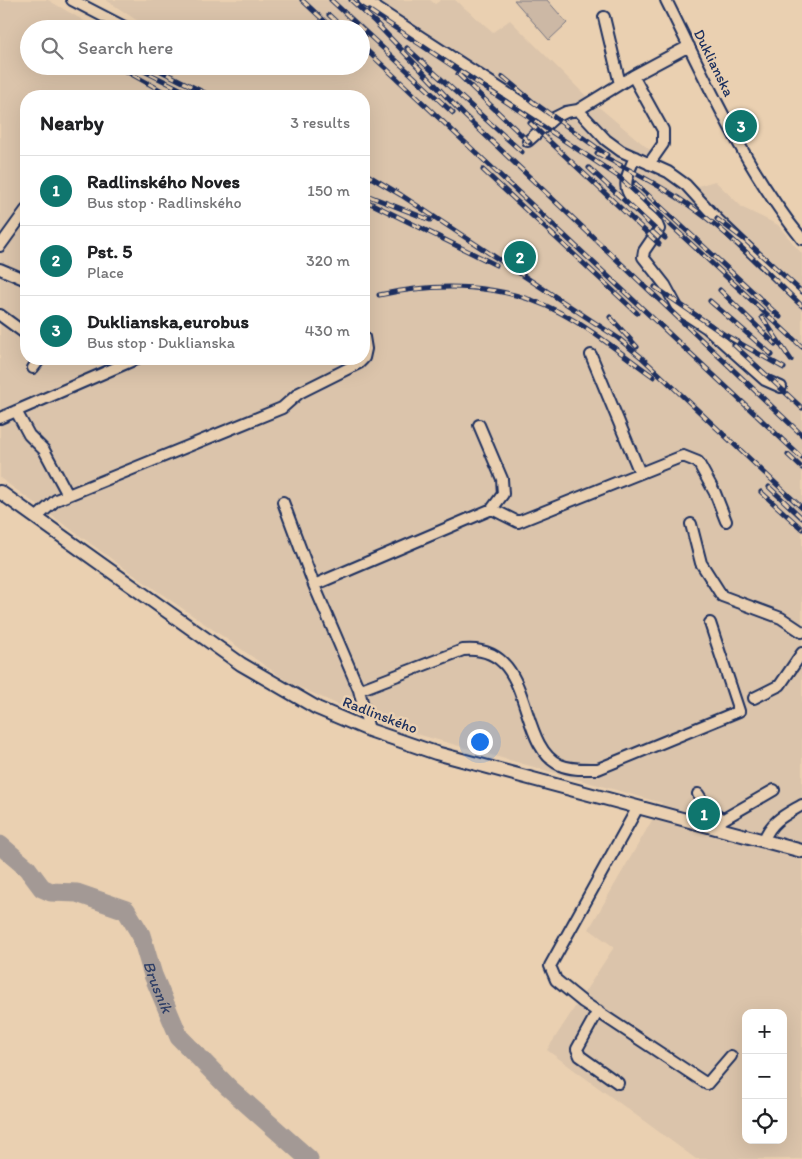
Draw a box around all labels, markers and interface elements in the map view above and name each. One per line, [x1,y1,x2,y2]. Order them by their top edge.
search box [20,20,370,75]
street label: Duklianska [690,26,738,100]
icon: search [38,34,66,62]
text: Search here [78,36,173,59]
pin: 3 [725,107,757,145]
text: Nearby [40,110,104,135]
text: 3 results [290,113,350,132]
text: Radlinského Noves [87,170,240,193]
text: 1 [52,181,60,200]
text: 150 m [307,181,350,200]
text: Bus stop · Radlinského [87,193,242,212]
pin: 2 [504,238,536,276]
text: Pst. 5 [87,240,132,263]
text: 2 [52,251,60,270]
text: 320 m [306,251,350,270]
text: Place [87,263,124,282]
text: Duklianska,eurobus [87,310,249,333]
text: 3 [52,321,60,340]
text: 430 m [305,321,350,340]
text: Bus stop · Duklianska [87,333,235,352]
street label: Radlinského [340,692,420,738]
your location [467,729,493,755]
pin: 1 [688,795,720,833]
water label: Brusník [139,959,177,1016]
map controls [742,1009,787,1144]
button: + [742,1009,787,1054]
button: − [742,1054,787,1099]
button: locate [742,1099,787,1144]

